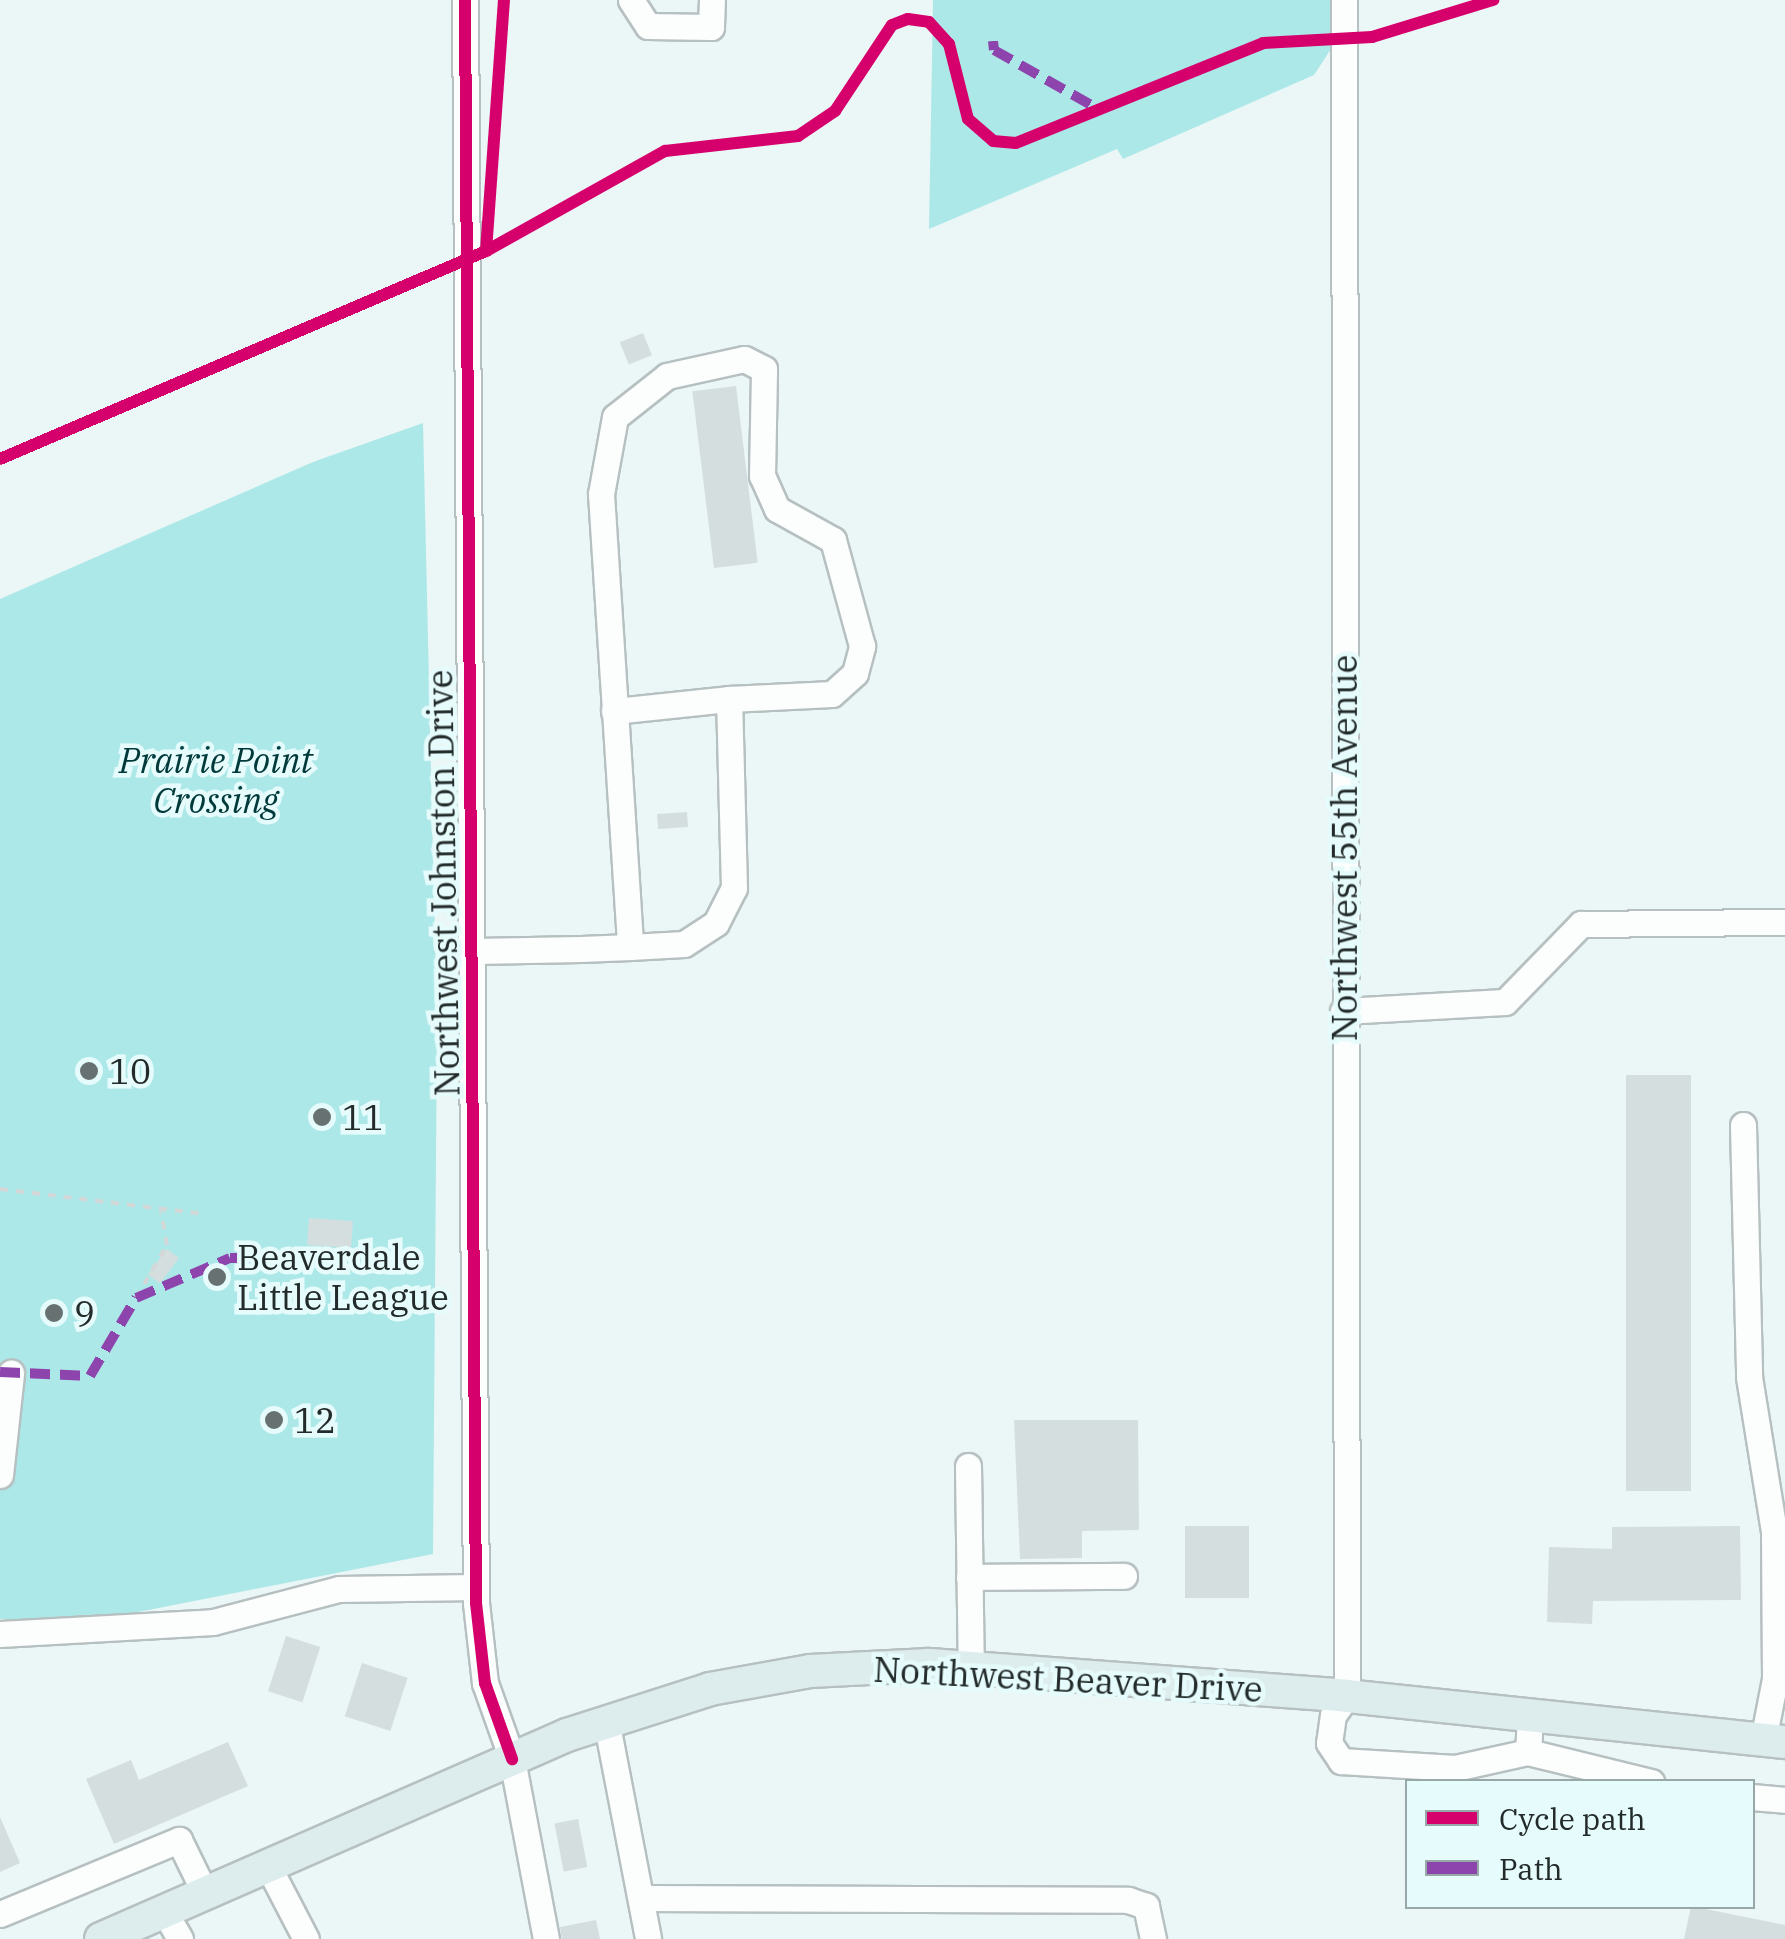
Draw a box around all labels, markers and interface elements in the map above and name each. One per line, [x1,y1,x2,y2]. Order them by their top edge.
street label: Northwest 55th Avenue [1323,655,1365,1041]
street label: Northwest Johnston Drive [418,669,468,1097]
park label: Prairie Point Crossing [119,739,313,821]
place label: 10 [109,1050,151,1092]
marker: 10 [78,1060,100,1082]
place label: 11 [342,1096,384,1138]
marker: 11 [311,1106,333,1128]
place label: Beaverdale Little League [237,1236,449,1318]
marker: Beaverdale Little League [206,1266,228,1288]
place label: 9 [74,1292,95,1334]
marker: 9 [43,1302,65,1324]
place label: 12 [294,1399,336,1441]
marker: 12 [263,1409,285,1431]
street label: Northwest Beaver Drive [872,1648,1264,1710]
legend [1405,1779,1755,1909]
text: Cycle path [1499,1799,1646,1838]
text: Path [1499,1849,1563,1888]

